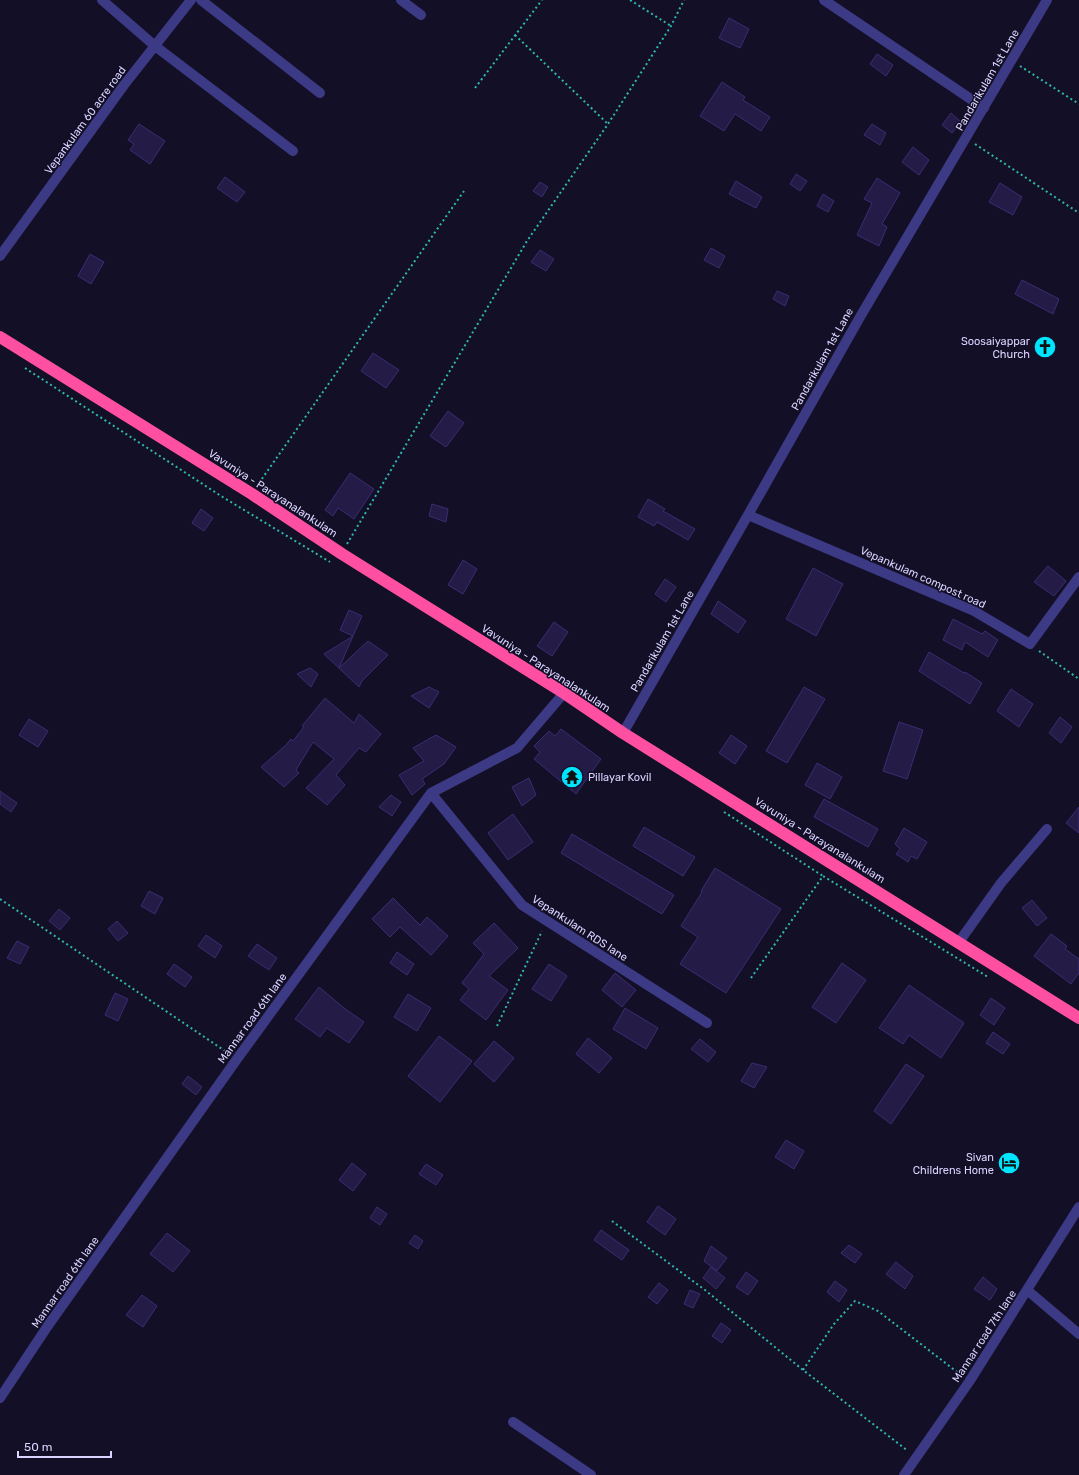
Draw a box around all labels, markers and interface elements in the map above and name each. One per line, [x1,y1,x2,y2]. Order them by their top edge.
street label: Pandarikulam 1st Lane [953,27,1022,133]
street label: Vepankulam 60 acre road [42,64,129,177]
street label: Pandarikulam 1st Lane [789,306,856,413]
church icon: Soosaiyappar Church [1032,334,1058,360]
place label: Soosaiyappar Church [961,335,1031,361]
street label: Vavuniya - Parayanalankulam [206,447,340,540]
street label: Vepankulam compost road [858,544,988,611]
street label: Pandarikulam 1st Lane [628,588,697,694]
street label: Vavuniya - Parayanalankulam [479,622,613,715]
temple icon: Pillayar Kovil [559,764,585,790]
place label: Pillayar Kovil [588,771,651,784]
street label: Vavuniya - Parayanalankulam [752,795,887,886]
street label: Vepankulam RDS lane [529,893,630,964]
street label: Mannar road 6th lane [215,971,290,1066]
hotel icon: Sivan Childrens Home [996,1150,1022,1176]
place label: Sivan Childrens Home [913,1151,994,1177]
street label: Mannar road 6th lane [29,1234,102,1330]
street label: Mannar road 7th lane [950,1288,1019,1385]
scale bar [18,1433,111,1459]
text: 50 m [24,1440,52,1454]

